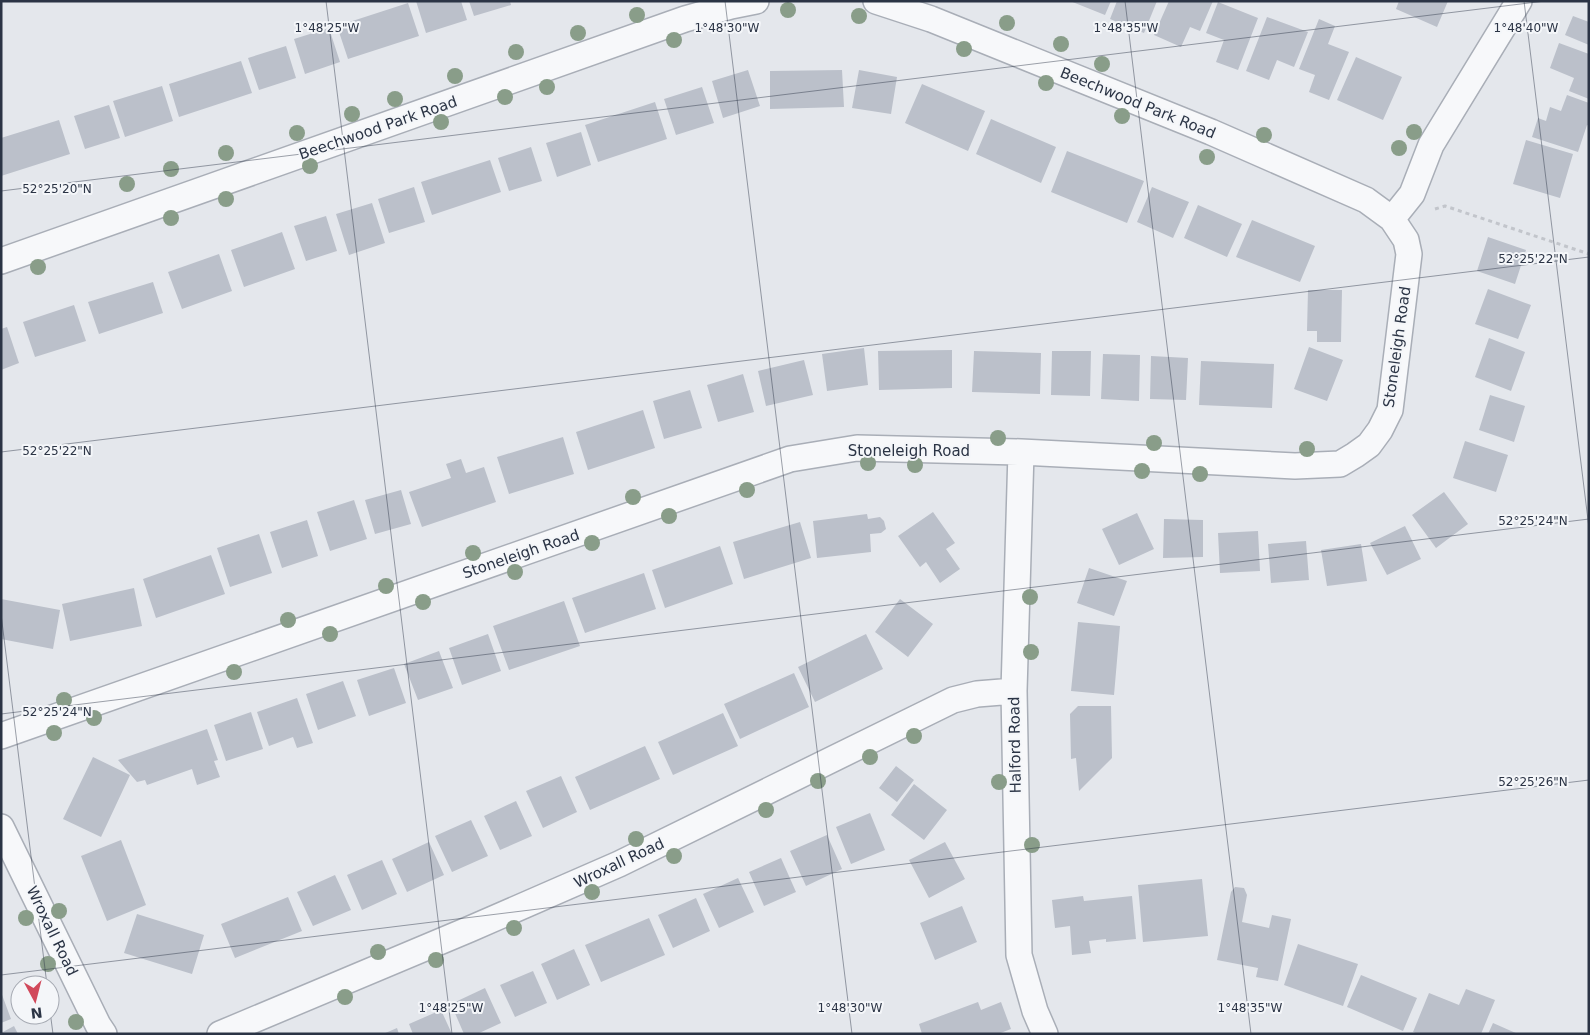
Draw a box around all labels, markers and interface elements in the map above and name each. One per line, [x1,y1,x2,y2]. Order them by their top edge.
text: 1°48'25"W [295,21,360,35]
text: 1°48'30"W [695,21,760,35]
text: 1°48'35"W [1094,21,1159,35]
text: 1°48'40"W [1494,21,1559,35]
street label: Beechwood Park Road [1058,64,1218,142]
street label: Beechwood Park Road [296,92,460,164]
text: 52°25'20"N [22,182,92,196]
text: 52°25'22"N [1498,252,1568,266]
street label: Stoneleigh Road [1380,285,1414,409]
street label: Stoneleigh Road [848,442,970,460]
text: 52°25'22"N [22,444,92,458]
text: 52°25'24"N [1498,514,1568,528]
street label: Stoneleigh Road [460,526,582,582]
street label: Halford Road [1005,696,1025,794]
text: 52°25'24"N [22,705,92,719]
text: 52°25'26"N [1498,775,1568,789]
street label: Wroxall Road [571,834,667,892]
street label: Wroxall Road [23,883,81,979]
north arrow [10,975,60,1025]
text: 1°48'25"W [419,1001,484,1015]
text: 1°48'30"W [818,1001,883,1015]
text: 1°48'35"W [1218,1001,1283,1015]
text: N [30,1004,43,1022]

